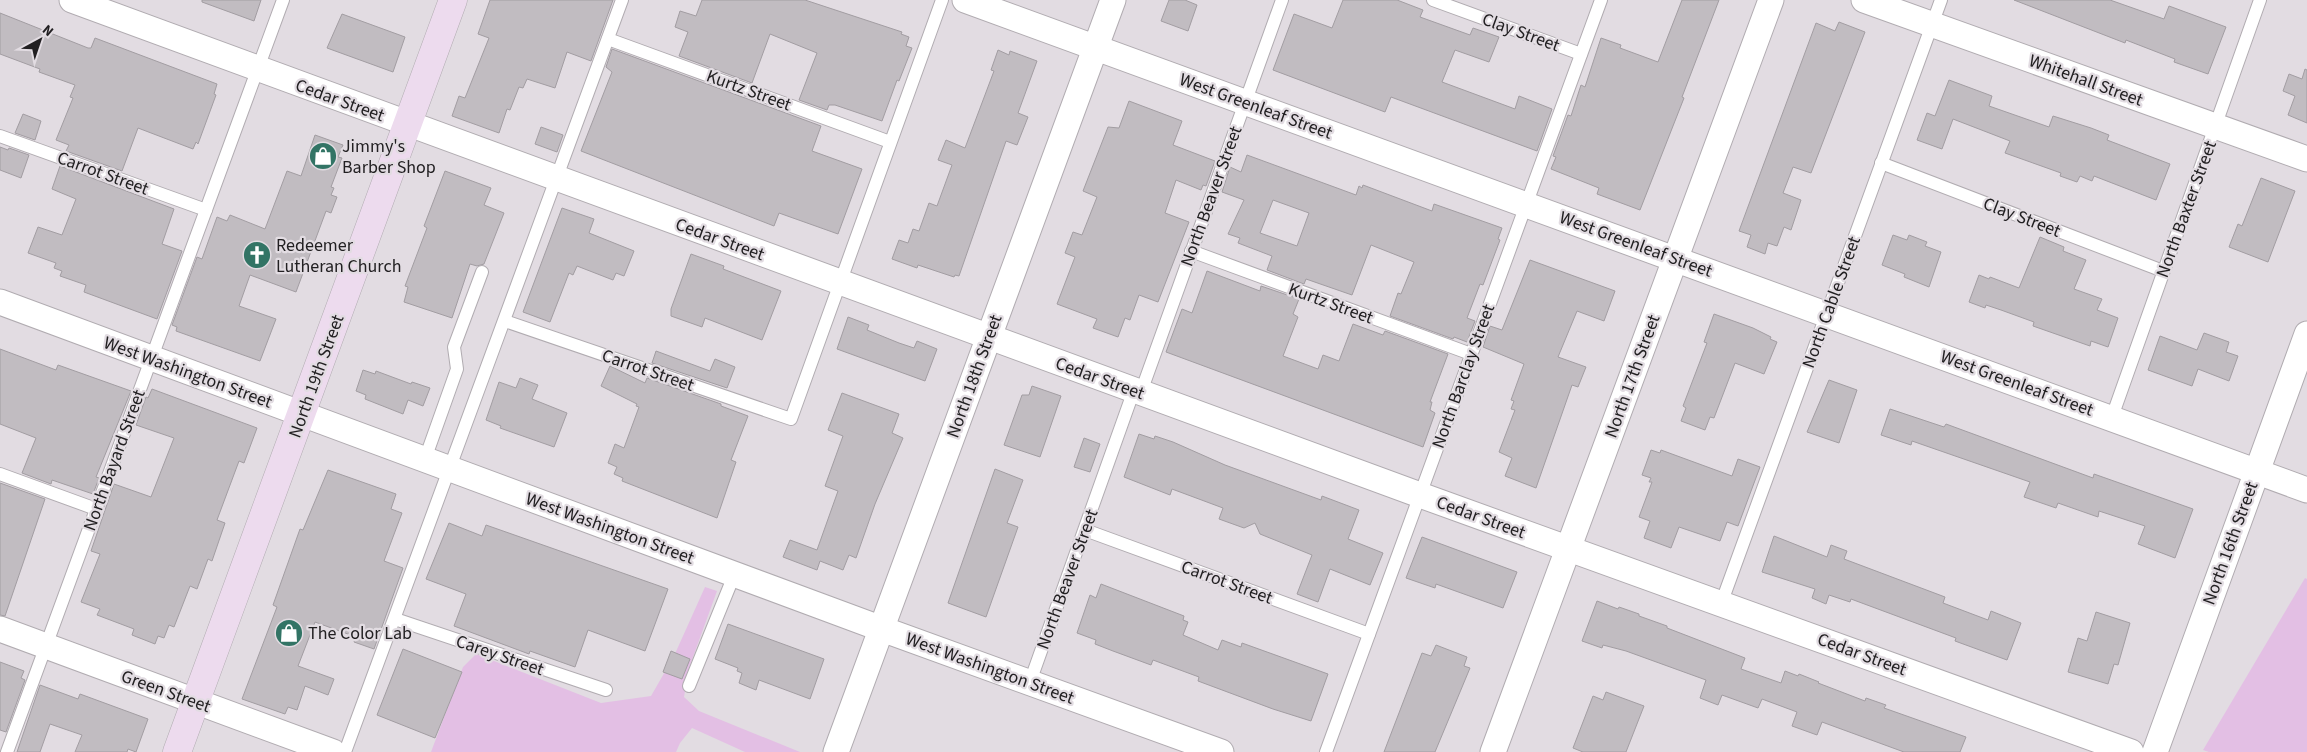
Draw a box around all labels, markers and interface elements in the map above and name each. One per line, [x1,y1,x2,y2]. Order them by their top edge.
street label: Clay Street [1478,7,1563,58]
north arrow [15,15,65,65]
text: N [38,20,58,41]
street label: Whitehall Street [2025,48,2146,113]
street label: Kurtz Street [703,64,795,117]
street label: West Greenleaf Street [1176,67,1336,146]
street label: Cedar Street [292,73,388,128]
street label: North Beaver Street [1174,123,1248,270]
place label: Jimmy's Barber Shop [342,134,436,180]
street label: North Baxter Street [2150,137,2223,281]
shop icon: Jimmy's Barber Shop [308,141,338,171]
street label: Carrot Street [53,145,152,202]
street label: Clay Street [1980,191,2064,244]
street label: West Greenleaf Street [1556,205,1716,284]
street label: Cedar Street [672,212,768,267]
place label: Redeemer Lutheran Church [276,233,401,279]
street label: North Cable Street [1796,233,1867,372]
church icon: Redeemer Lutheran Church [242,240,272,270]
street label: Kurtz Street [1285,277,1377,330]
street label: North Barclay Street [1426,301,1501,452]
street label: North 19th Street [283,311,350,441]
street label: North 18th Street [941,311,1008,441]
street label: North 17th Street [1599,311,1666,441]
street label: West Washington Street [100,330,276,415]
street label: Carrot Street [598,343,697,398]
street label: West Greenleaf Street [1937,344,2097,423]
street label: Cedar Street [1052,351,1148,406]
street label: North Bayard Street [77,386,152,534]
street label: North 16th Street [2197,478,2264,608]
street label: West Washington Street [522,486,698,571]
street label: Cedar Street [1433,490,1529,545]
street label: North Beaver Street [1030,506,1104,653]
street label: Carrot Street [1177,554,1276,611]
shop icon: The Color Lab [274,618,304,648]
place label: The Color Lab [308,621,412,646]
street label: West Washington Street [902,626,1078,711]
street label: Cedar Street [1814,627,1910,682]
street label: Carey Street [452,629,547,682]
street label: Green Street [118,664,214,719]

